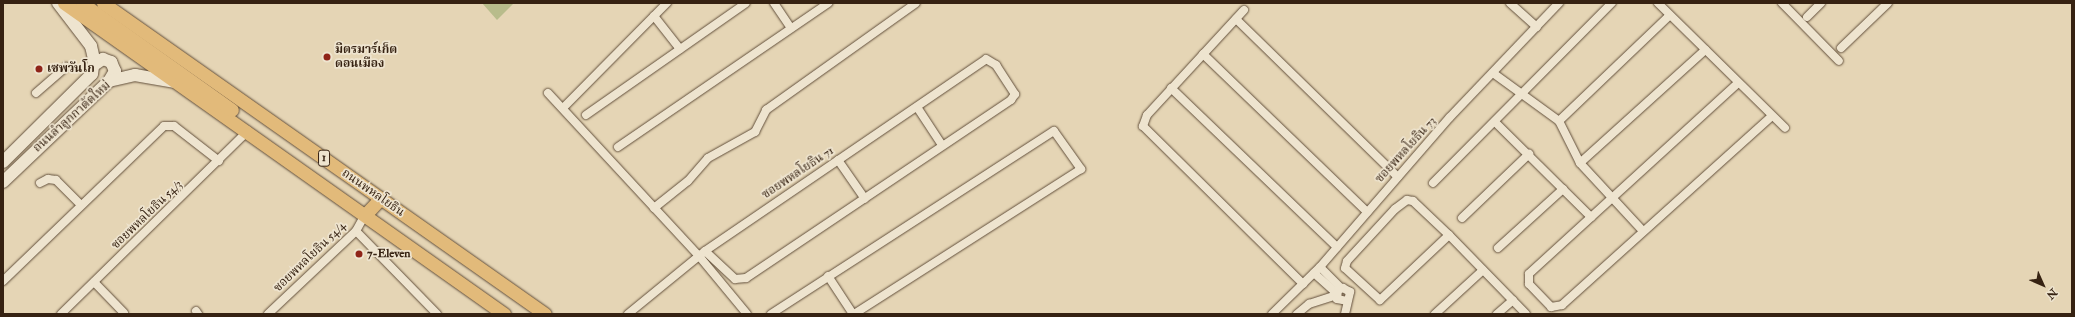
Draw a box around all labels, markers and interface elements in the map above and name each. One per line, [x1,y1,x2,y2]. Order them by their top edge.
place label: มิตรมาร์เก็ต ดอนเมือง [335,43,397,71]
marker: มิตรมาร์เก็ต ดอนเมือง [322,52,332,62]
place label: เซพวันโก [47,62,95,76]
marker: เซพวันโก [34,64,44,74]
street label: ถนนลำลูกกาตัดใหม่ [30,79,114,155]
street label: ซอยพหลโยธิน 73 [1373,114,1439,186]
street label: ซอยพหลโยธิน 71 [759,144,837,202]
road number: 1 [318,149,330,167]
street label: ถนนพหลโยธิน [339,166,407,220]
street label: ซอยพหลโยธิน 54/3 [108,177,186,253]
street label: ซอยพหลโยธิน 54/4 [271,219,349,295]
place label: 7-Eleven [367,247,411,261]
marker: 7-Eleven [354,249,364,259]
north arrow [2023,265,2063,305]
text: N [2044,286,2060,302]

